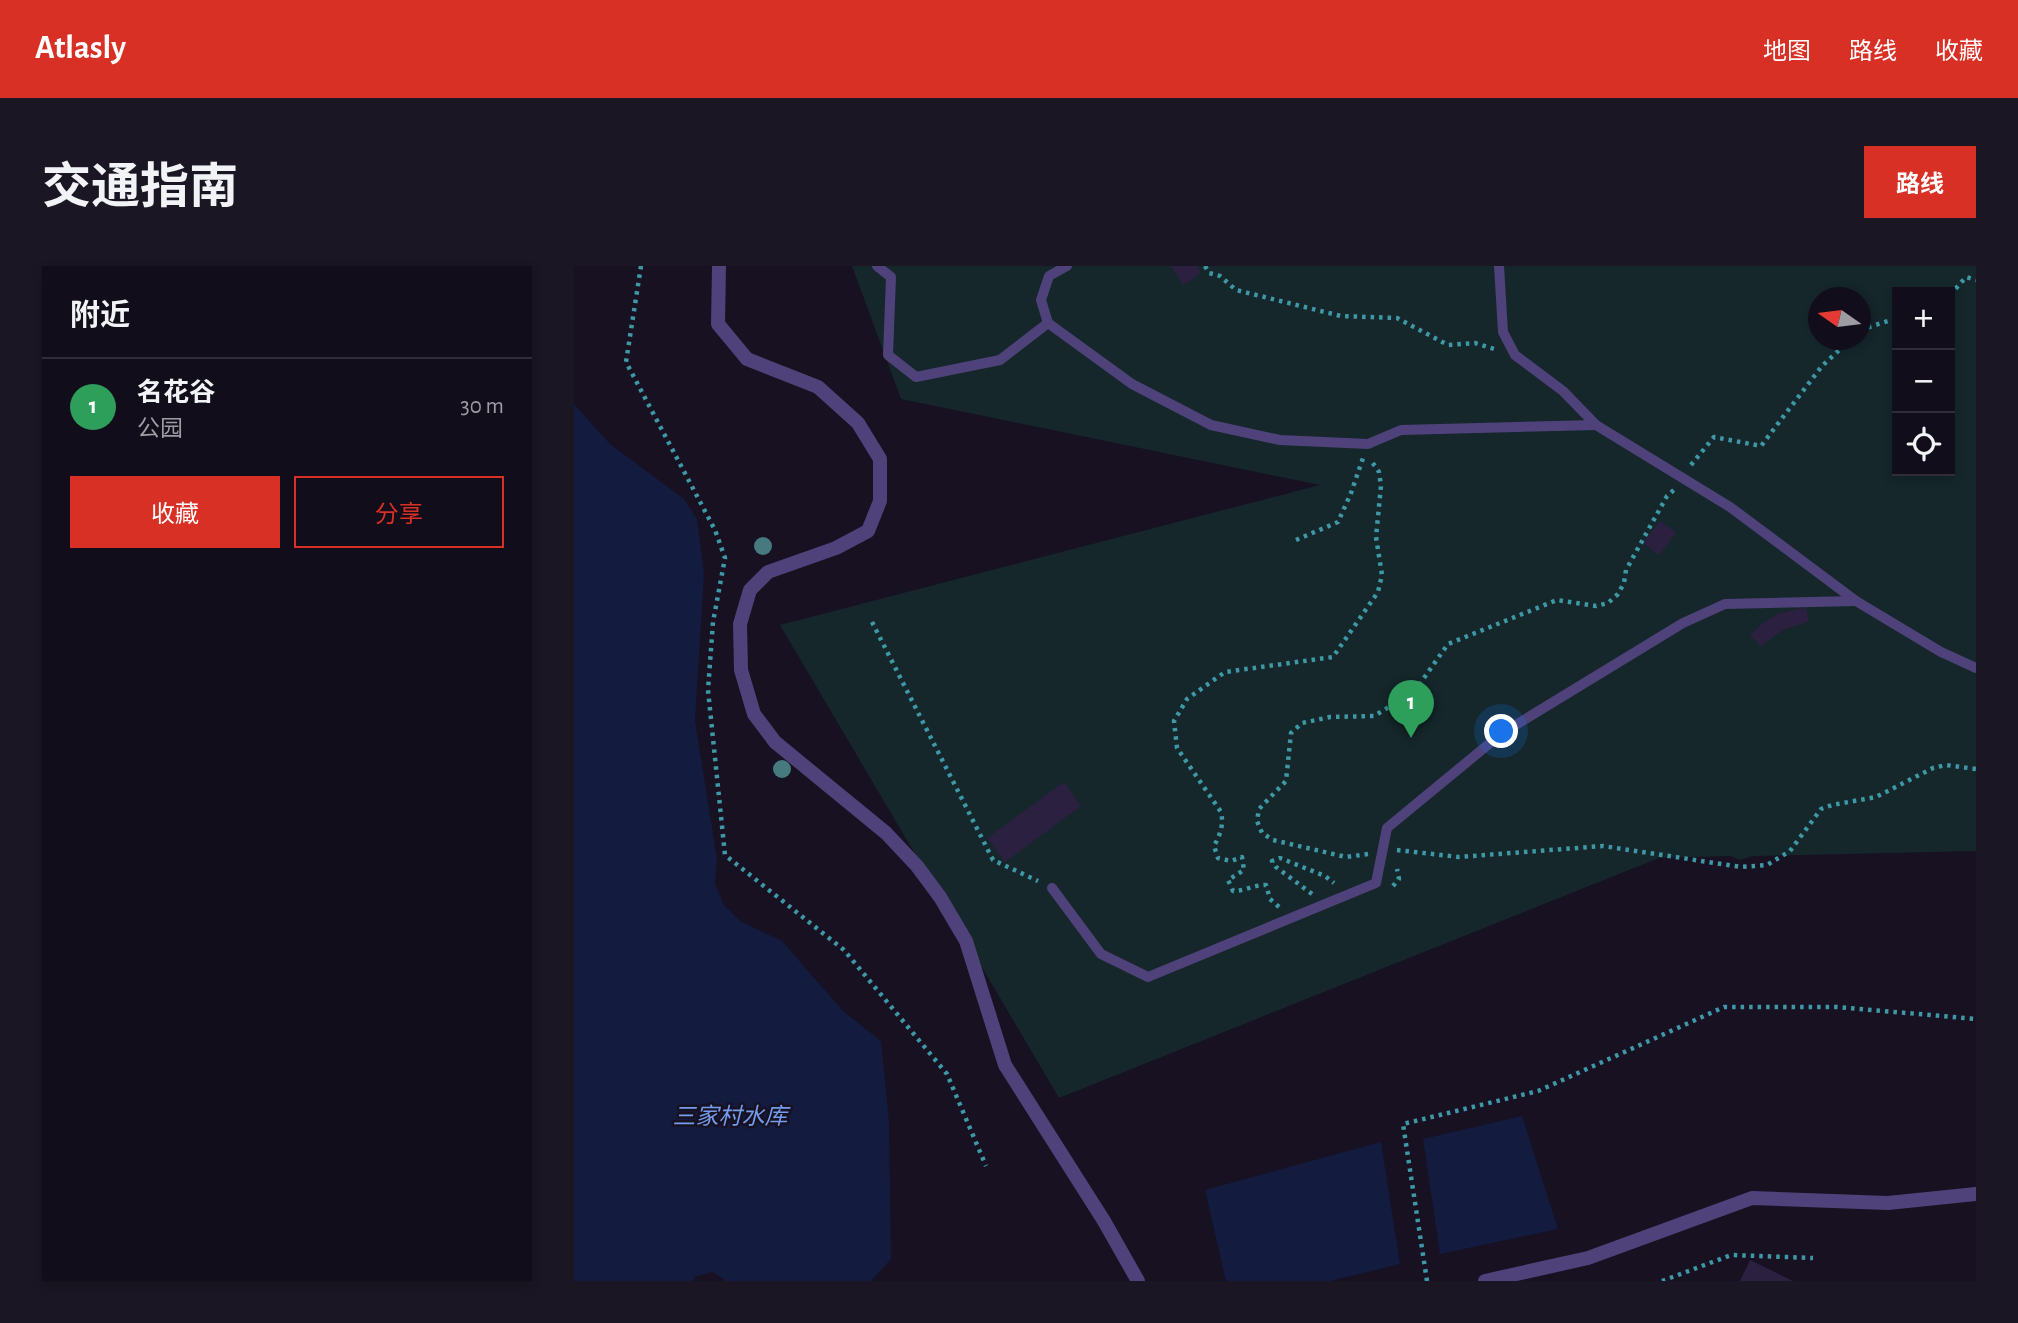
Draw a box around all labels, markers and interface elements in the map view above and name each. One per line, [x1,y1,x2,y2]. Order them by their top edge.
text: Atlasly [35,32,126,65]
text: 地图 [1763,40,1811,64]
text: 路线 [1849,40,1897,64]
text: 收藏 [1935,40,1983,64]
button: 路线 [1864,146,1976,218]
text: 交通指南 [42,164,238,213]
north arrow [1808,287,1871,350]
map controls [1892,287,1955,476]
button: + [1892,287,1955,350]
text: 附近 [70,301,130,331]
button: − [1892,350,1955,413]
text: 名花谷 [137,380,215,406]
text: 1 [89,395,97,418]
text: 30 m [460,395,504,418]
button: locate [1892,413,1955,476]
text: 公园 [137,418,183,441]
button: 收藏 [70,476,280,548]
button: 分享 [294,476,504,548]
pin: 1 [1388,680,1434,738]
your location [1484,714,1518,748]
water label: 三家村水库 [673,1104,792,1129]

